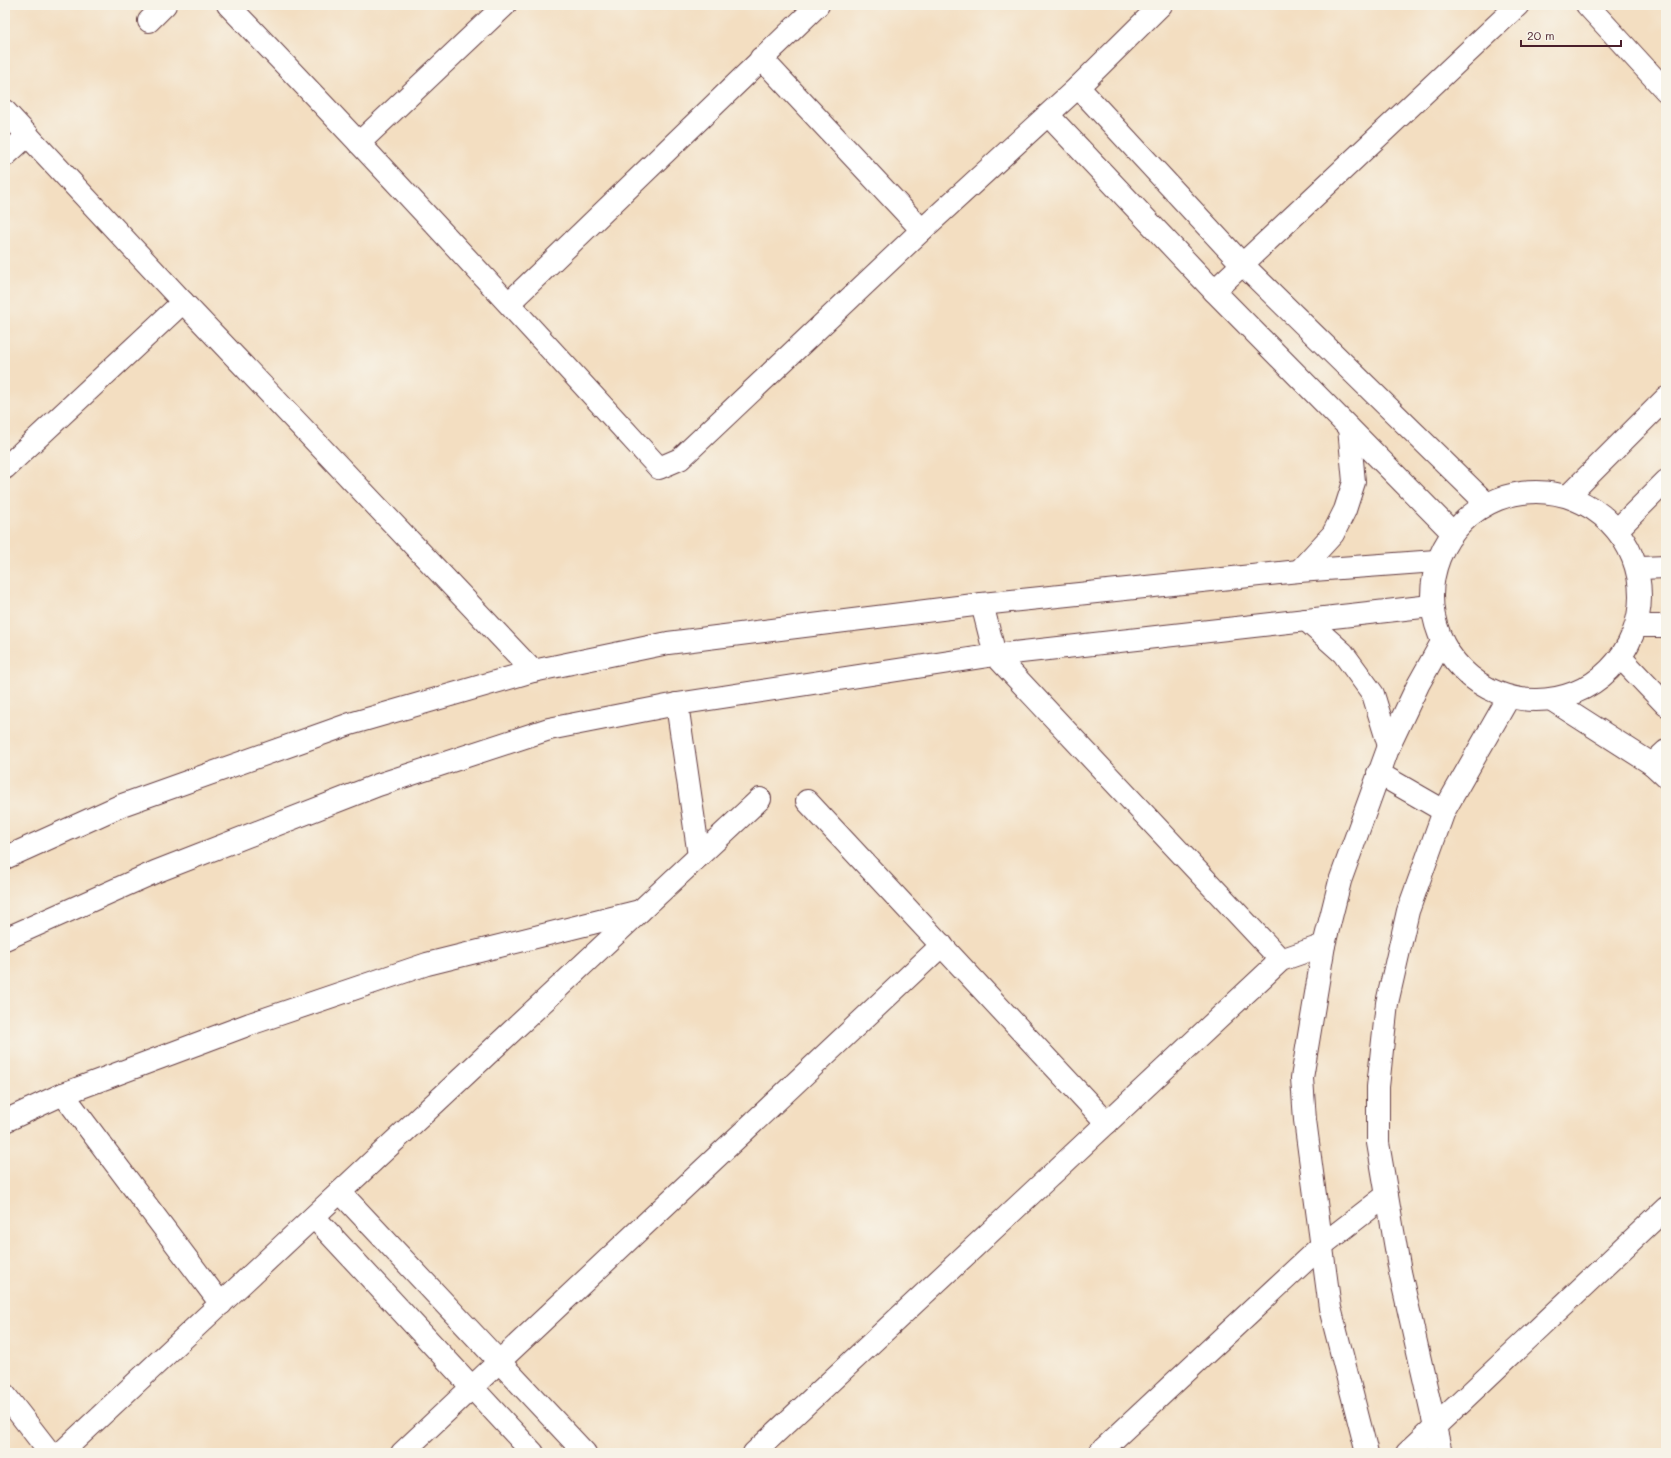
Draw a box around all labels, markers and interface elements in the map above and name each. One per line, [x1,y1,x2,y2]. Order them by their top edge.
scale bar [1521,22,1621,48]
text: 20 m [1527,27,1555,43]

